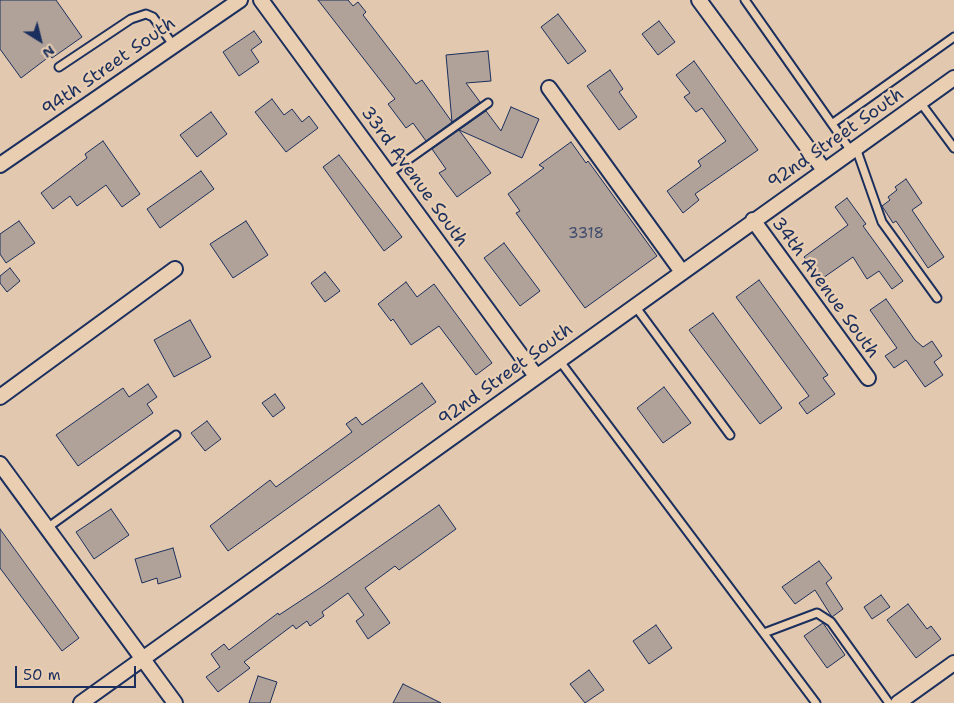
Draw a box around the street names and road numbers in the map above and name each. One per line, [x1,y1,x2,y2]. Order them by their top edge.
street label: 94th Street South [38,13,180,121]
street label: 92nd Street South [764,84,908,194]
street label: 33rd Avenue South [356,103,472,251]
street label: 34th Avenue South [767,213,883,363]
street label: 92nd Street South [435,319,577,431]

